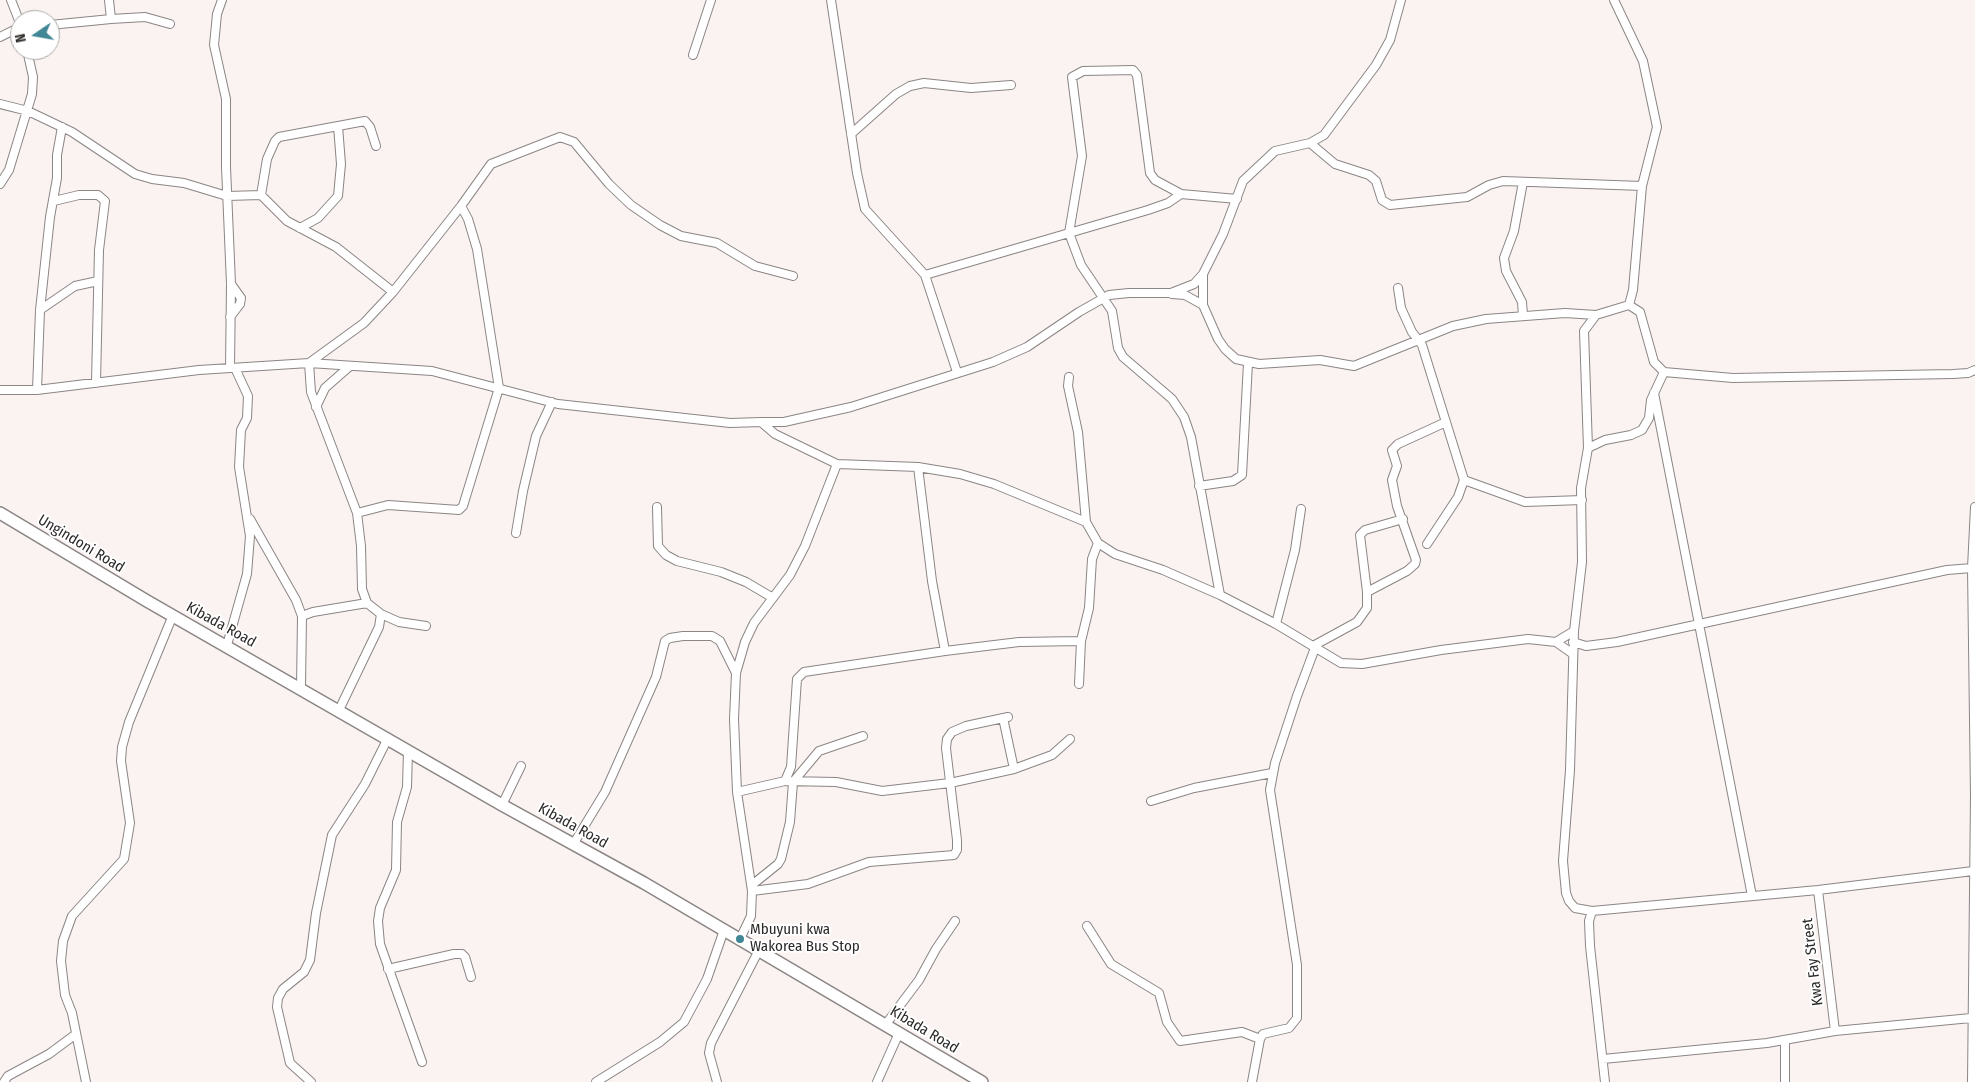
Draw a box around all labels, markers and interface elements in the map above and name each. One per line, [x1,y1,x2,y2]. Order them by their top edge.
north arrow [10,10,60,60]
text: N [12,32,30,44]
street label: Ungindoni Road [34,511,128,577]
street label: Kibada Road [183,598,259,652]
street label: Kibada Road [535,799,611,853]
street label: Kwa Fay Street [1799,917,1827,1007]
place label: Mbuyuni kwa Wakorea Bus Stop [750,921,860,956]
marker: Mbuyuni kwa Wakorea Bus Stop [734,933,746,945]
street label: Kibada Road [886,1002,962,1058]

